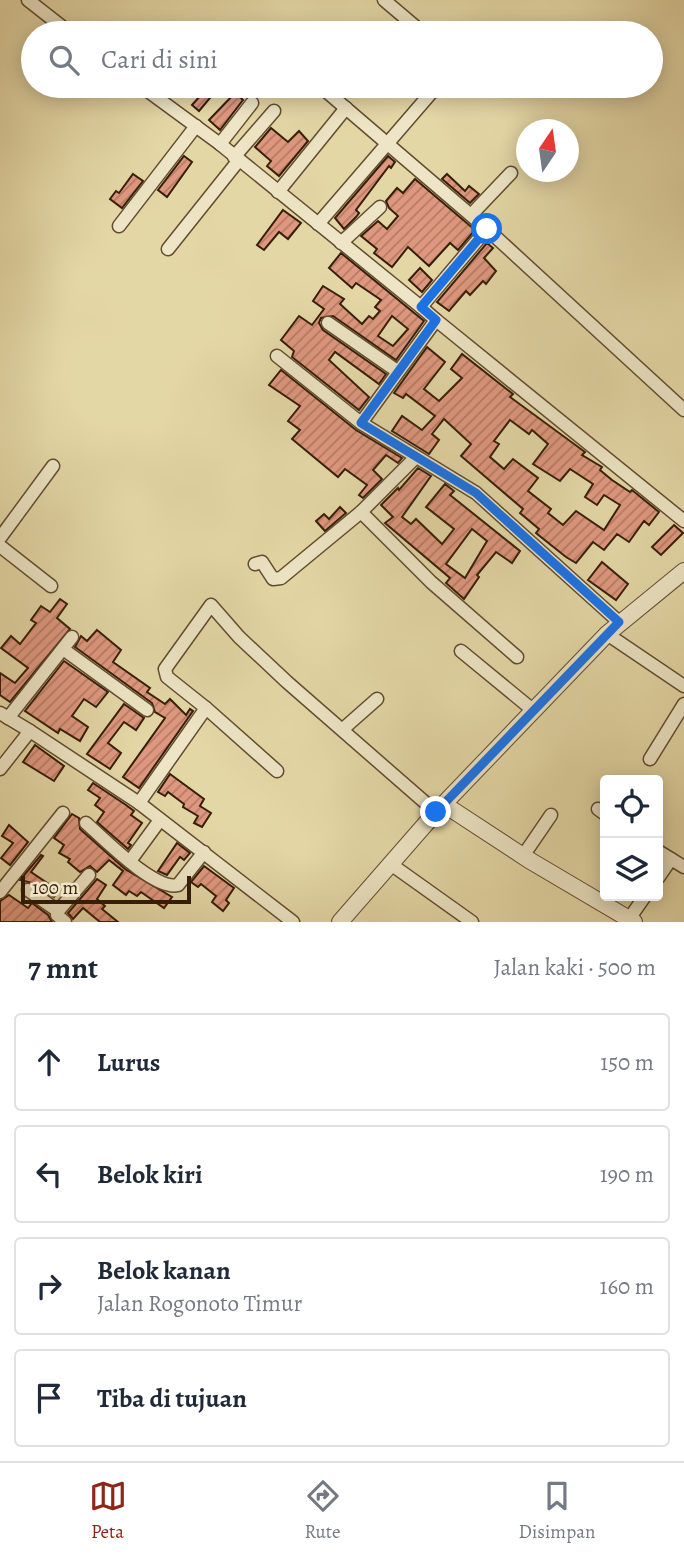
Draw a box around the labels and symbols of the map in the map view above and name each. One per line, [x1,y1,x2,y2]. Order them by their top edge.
north arrow [516,119,579,182]
route start [471,213,502,244]
route end [420,796,451,827]
scale bar [21,873,191,905]

